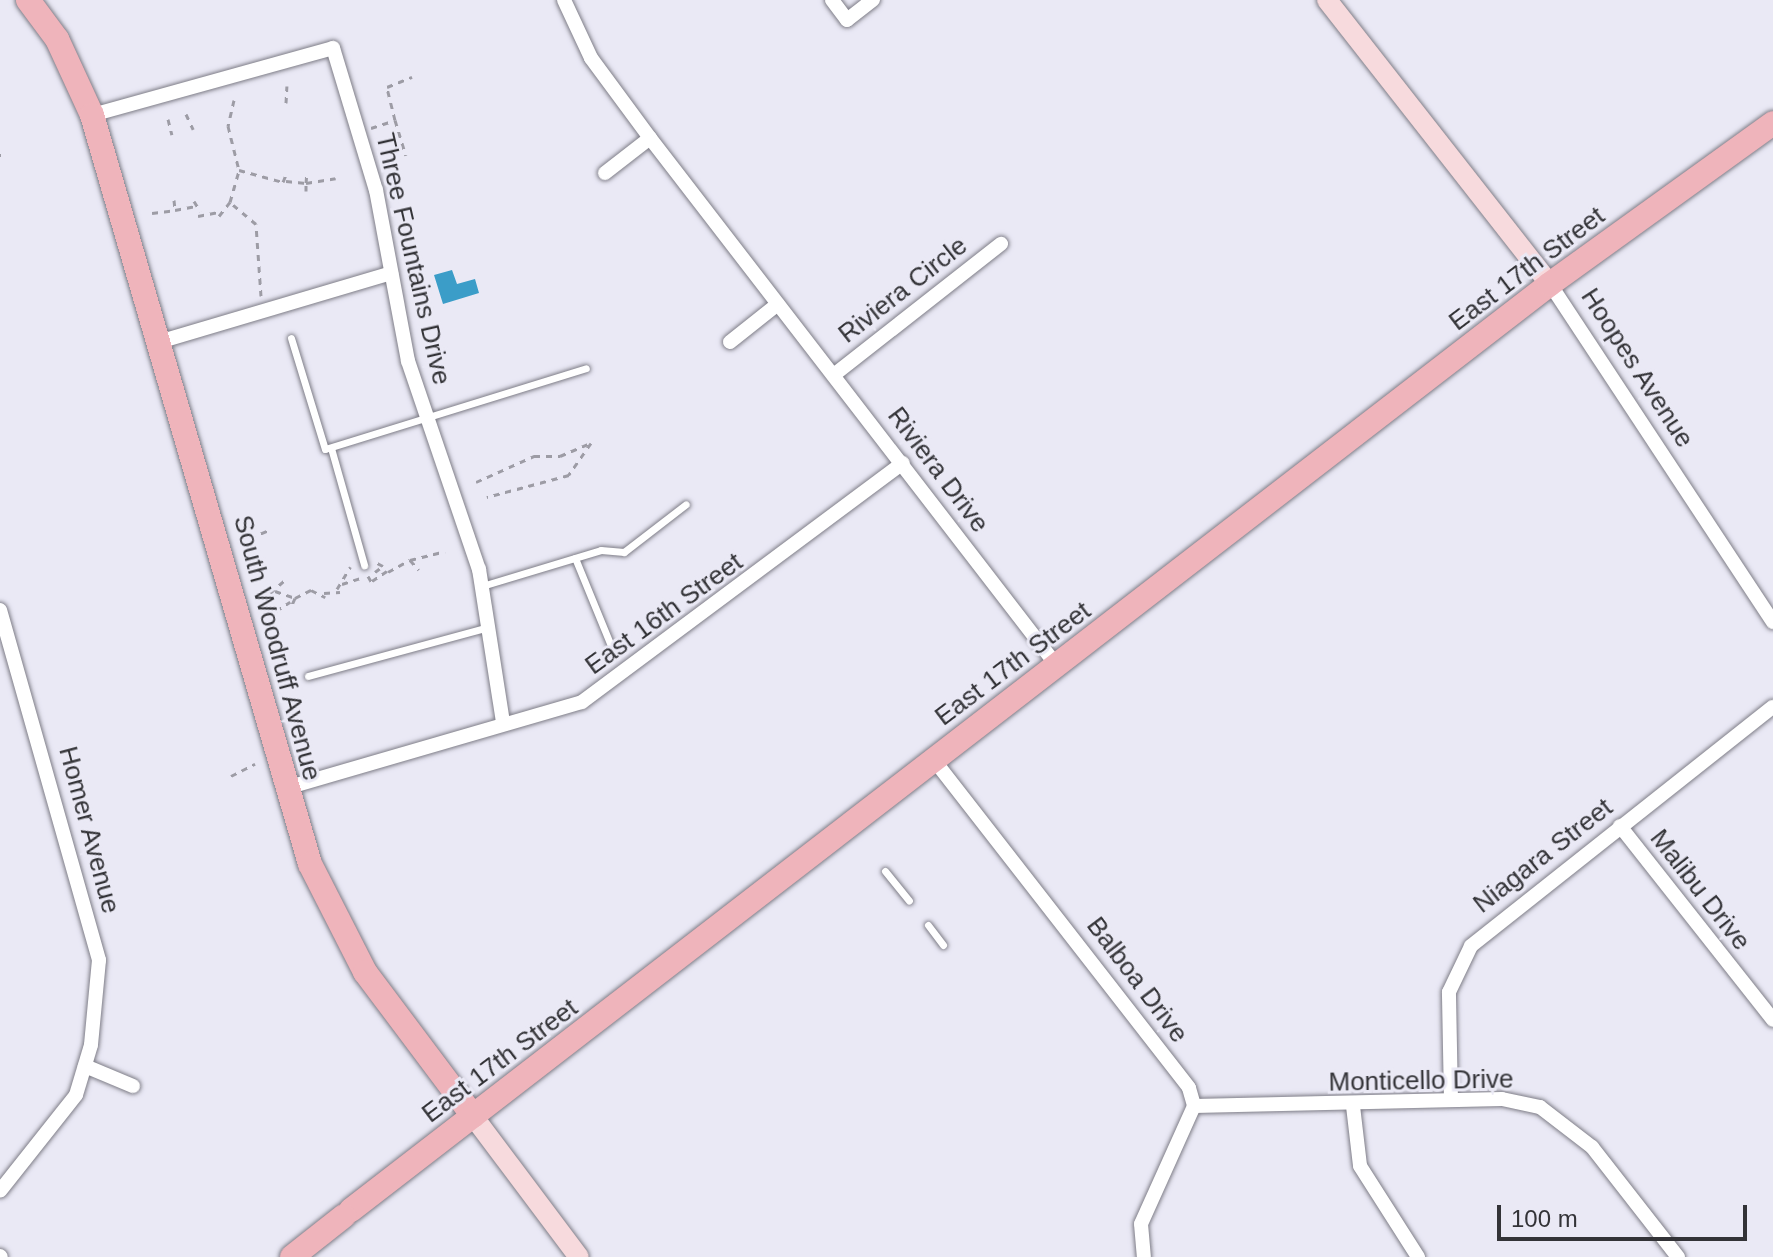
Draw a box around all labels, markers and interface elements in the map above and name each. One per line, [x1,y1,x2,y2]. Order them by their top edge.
street label: Three Fountains Drive [369,130,457,388]
street label: East 17th Street [1443,200,1611,338]
street label: Riviera Circle [832,230,974,350]
street label: Hoopes Avenue [1574,282,1700,454]
street label: Riviera Drive [881,401,995,539]
street label: South Woodruff Avenue [226,511,328,785]
street label: East 16th Street [579,547,749,681]
street label: East 17th Street [929,595,1097,733]
street label: Homer Avenue [52,742,126,918]
street label: Niagara Street [1467,792,1619,920]
street label: Malibu Drive [1643,823,1757,957]
street label: Balboa Drive [1080,911,1194,1049]
street label: East 17th Street [416,992,584,1130]
street label: Monticello Drive [1328,1064,1514,1098]
scale bar [1501,1189,1751,1239]
text: 100 m [1511,1205,1578,1232]

